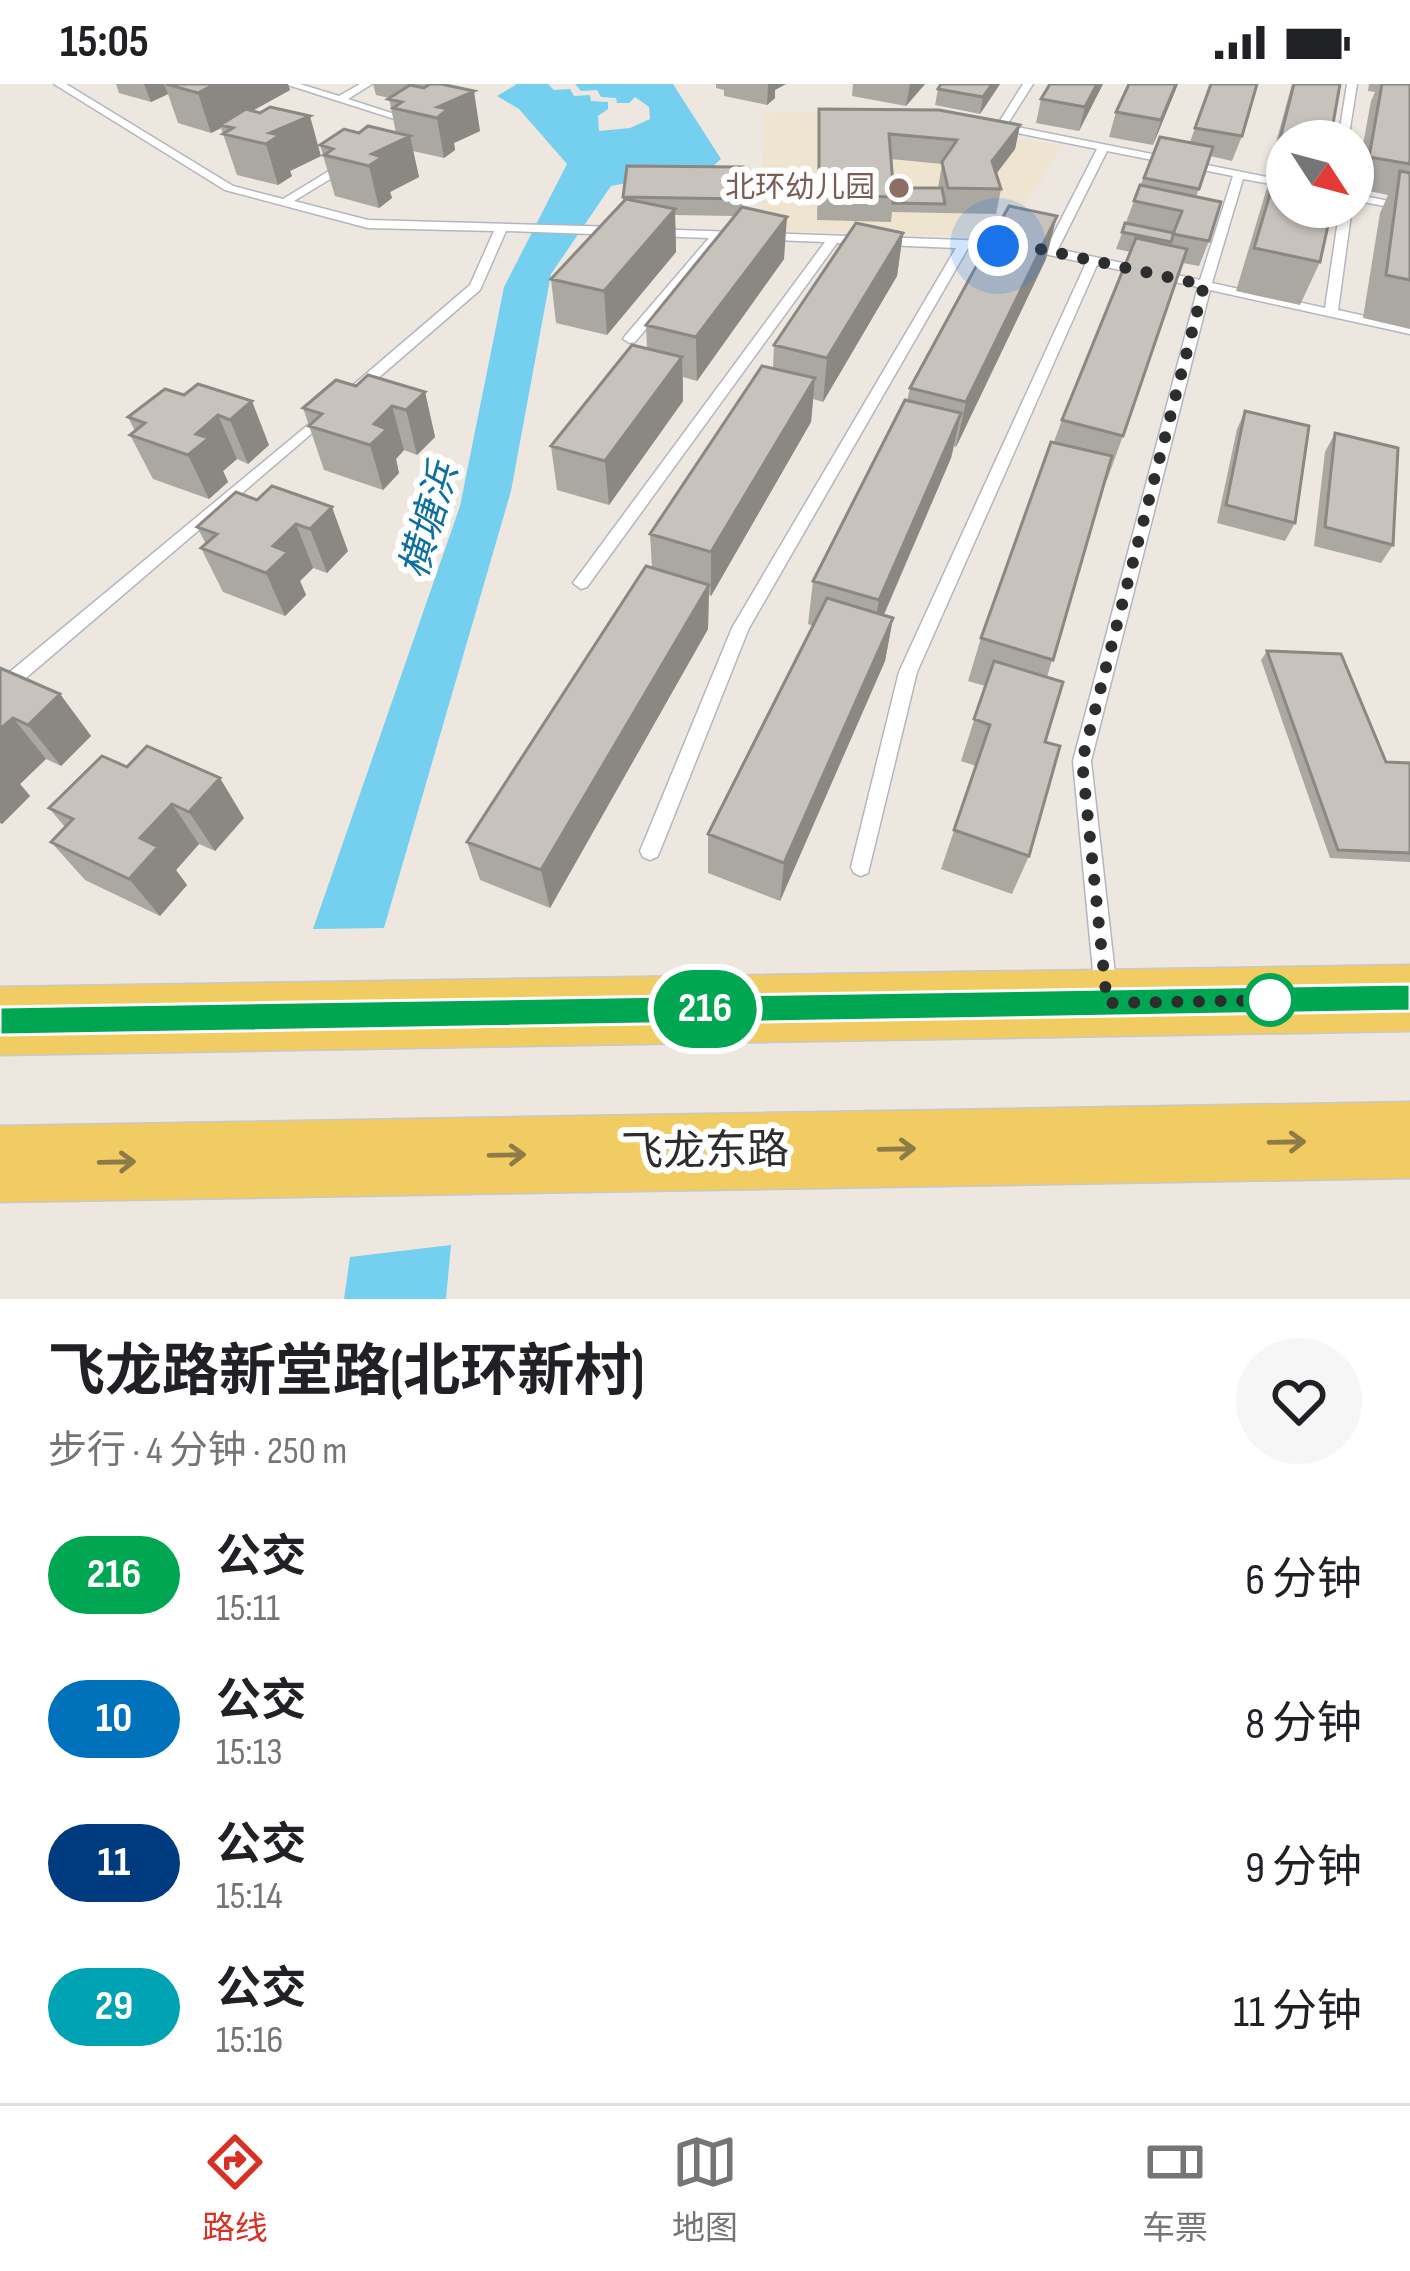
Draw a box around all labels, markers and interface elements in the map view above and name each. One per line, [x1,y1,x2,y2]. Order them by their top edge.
text: 15:05 [60,15,149,70]
north arrow [1266,120,1374,228]
map controls [1266,120,1374,228]
place label: 北环幼儿园 [725,170,875,206]
marker: 北环幼儿园 [886,175,912,201]
your location [968,216,1028,276]
water label: 横塘浜 [391,455,470,584]
line badge: 216 [636,970,774,1048]
unlabelled marker [1245,975,1295,1025]
text: 216 [678,983,732,1034]
street label: 飞龙东路 [621,1125,789,1179]
one-way arrow [1267,1131,1306,1153]
one-way arrow [877,1137,916,1160]
one-way arrow [487,1144,526,1167]
one-way arrow [97,1151,136,1173]
button: heart [1236,1338,1362,1464]
text: 飞龙路新堂路(北环新村) [48,1339,644,1407]
text: 步行 · 4 分钟 · 250 m [48,1428,347,1475]
text: 公交 [216,1530,306,1585]
text: 216 [87,1549,141,1600]
text: 6 分钟 [1245,1553,1362,1608]
text: 15:11 [216,1585,280,1632]
text: 公交 [216,1674,306,1729]
text: 10 [96,1693,132,1744]
text: 8 分钟 [1245,1697,1362,1752]
text: 15:13 [216,1729,283,1776]
text: 公交 [216,1818,306,1873]
text: 11 [98,1837,130,1888]
text: 9 分钟 [1245,1841,1362,1896]
text: 15:14 [216,1873,283,1920]
text: 公交 [216,1962,306,2017]
text: 29 [95,1981,133,2032]
text: 11 分钟 [1233,1985,1362,2040]
text: 15:16 [216,2017,283,2064]
tab: 路线 [202,2129,268,2249]
tab: 地图 [672,2129,738,2249]
tab: 车票 [1142,2129,1208,2249]

